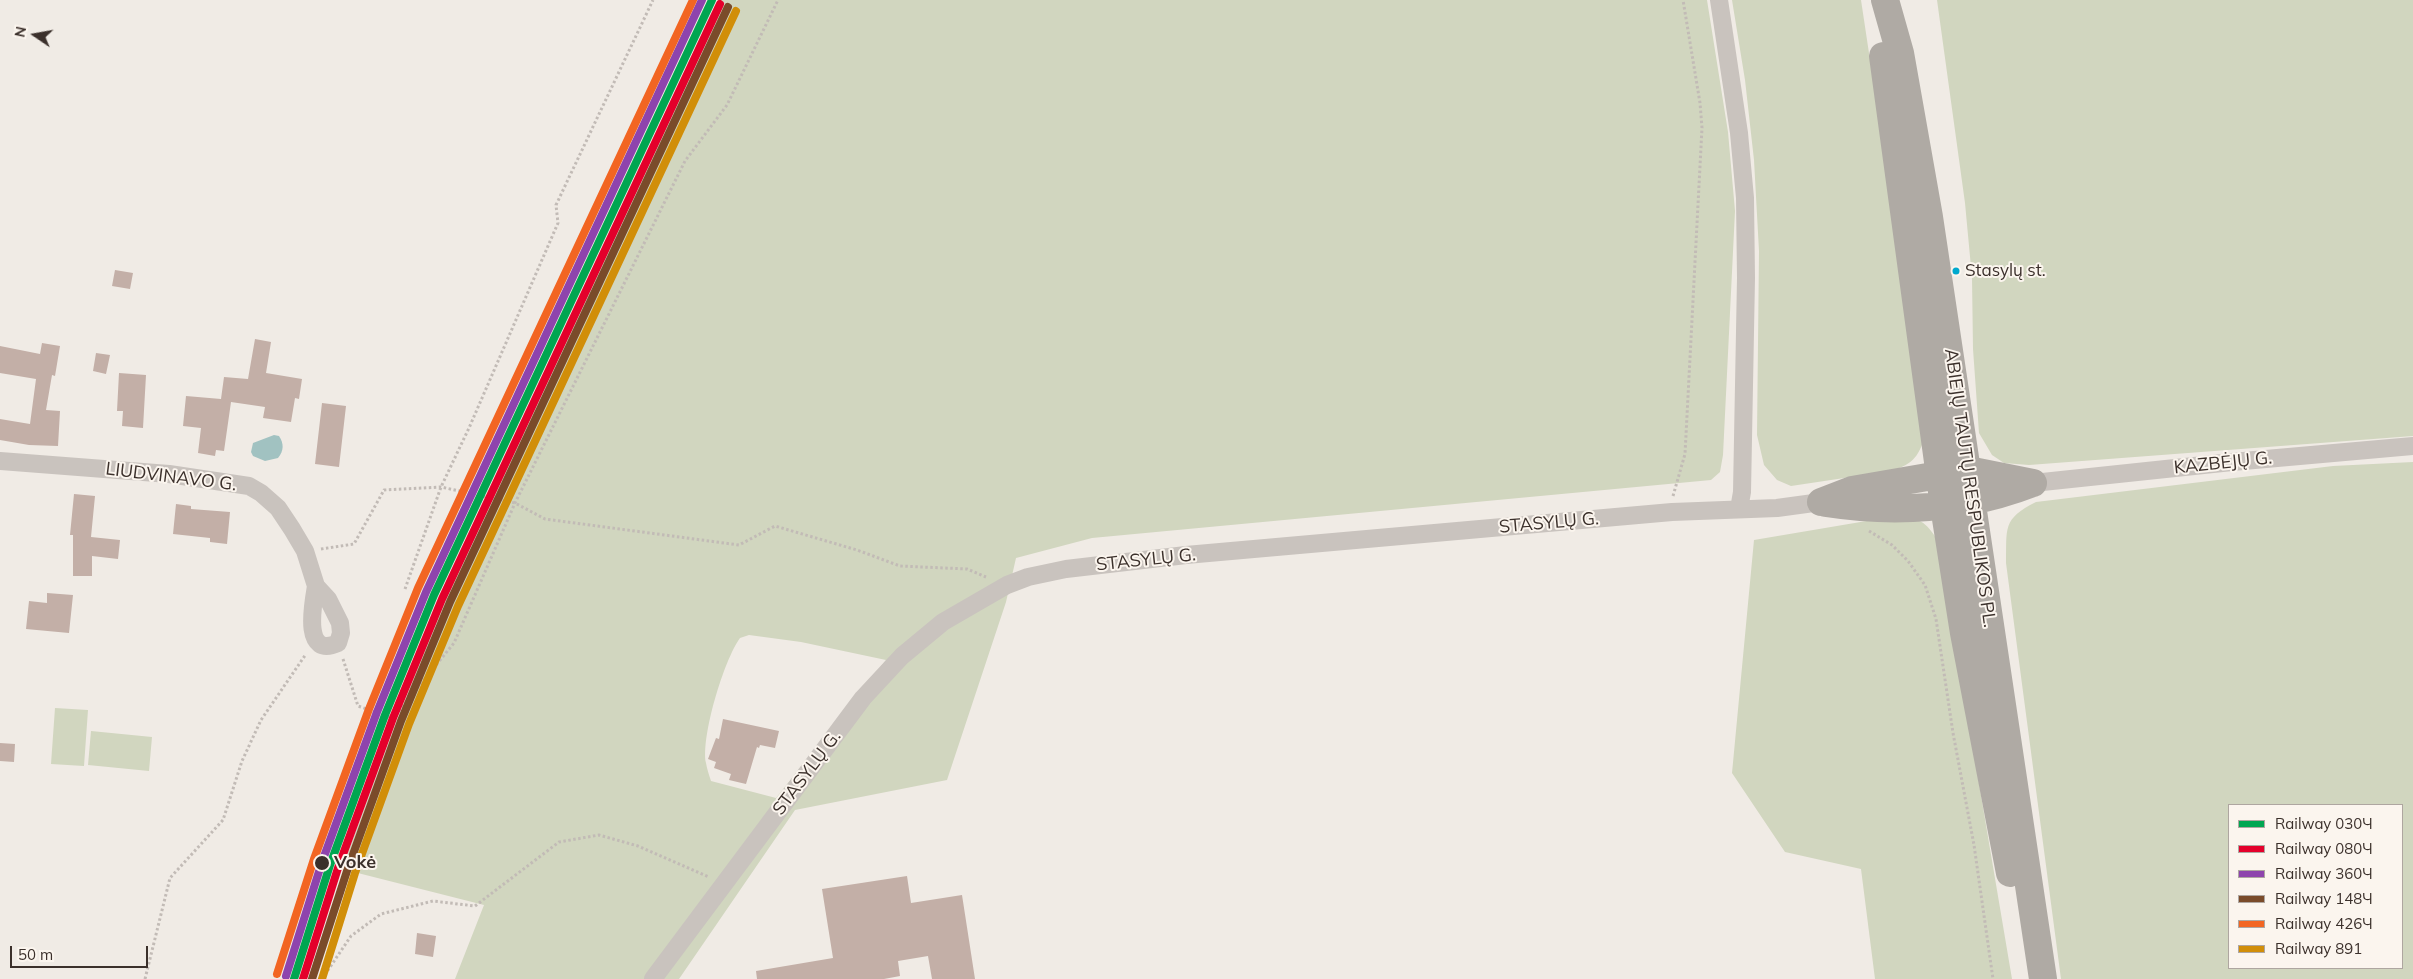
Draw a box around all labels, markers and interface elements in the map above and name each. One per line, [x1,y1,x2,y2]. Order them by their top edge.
north arrow [10,10,60,60]
text: N [10,25,30,39]
place label: Stasylų st. [1965,261,2046,281]
marker: Stasylų st. [1951,266,1961,276]
street label: ABIEJŲ TAUTŲ RESPUBLIKOS PL. [1940,347,2000,629]
street label: KAZBĖJŲ G. [2173,447,2273,479]
street label: LIUDVINAVO G. [104,458,238,496]
street label: STASYLŲ G. [1498,508,1600,538]
street label: STASYLŲ G. [1095,544,1197,576]
street label: STASYLŲ G. [768,727,846,819]
legend [2228,804,2403,969]
text: Railway 030Ч [2275,814,2373,833]
text: Railway 080Ч [2275,839,2373,858]
place label: Vokė [334,852,376,874]
marker: Vokė [313,854,331,872]
text: Railway 360Ч [2275,864,2373,883]
text: Railway 148Ч [2275,889,2373,908]
text: Railway 426Ч [2275,914,2373,933]
scale bar [12,936,150,968]
text: Railway 891 [2275,939,2362,958]
text: 50 m [18,945,53,964]

